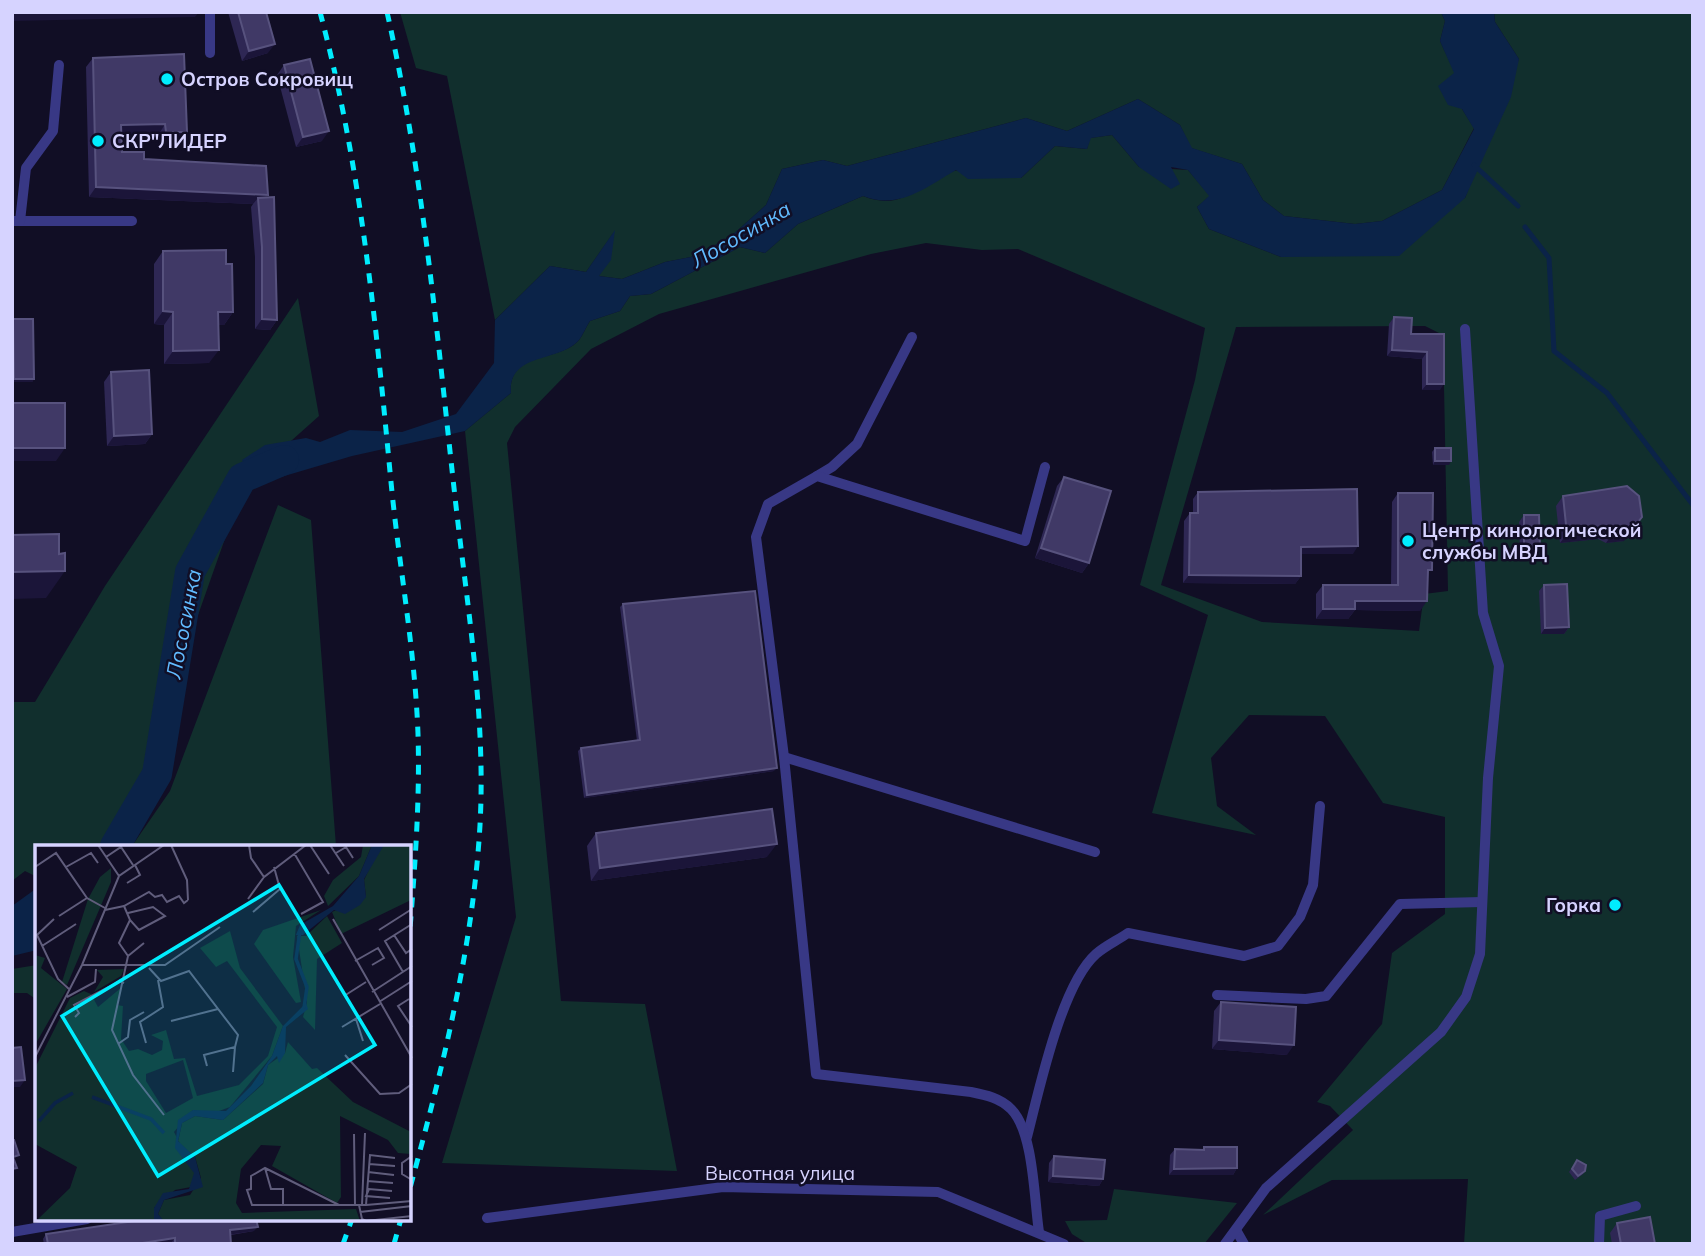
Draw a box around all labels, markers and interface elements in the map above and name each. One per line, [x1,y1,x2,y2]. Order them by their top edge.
place label: Остров Сокровищ [181,67,353,91]
marker: Остров Сокровищ [159,71,175,87]
place label: СКР"ЛИДЕР [112,129,227,153]
marker: СКР"ЛИДЕР [90,133,106,149]
water label: Лососинка [685,195,795,274]
place label: Центр кинологической службы МВД [1422,518,1641,564]
marker: Центр кинологической службы МВД [1400,533,1416,549]
water label: Лососинка [159,567,206,682]
inset map [35,845,411,1221]
place label: Горка [1546,893,1601,917]
marker: Горка [1607,897,1623,913]
street label: Высотная улица [705,1161,855,1185]

